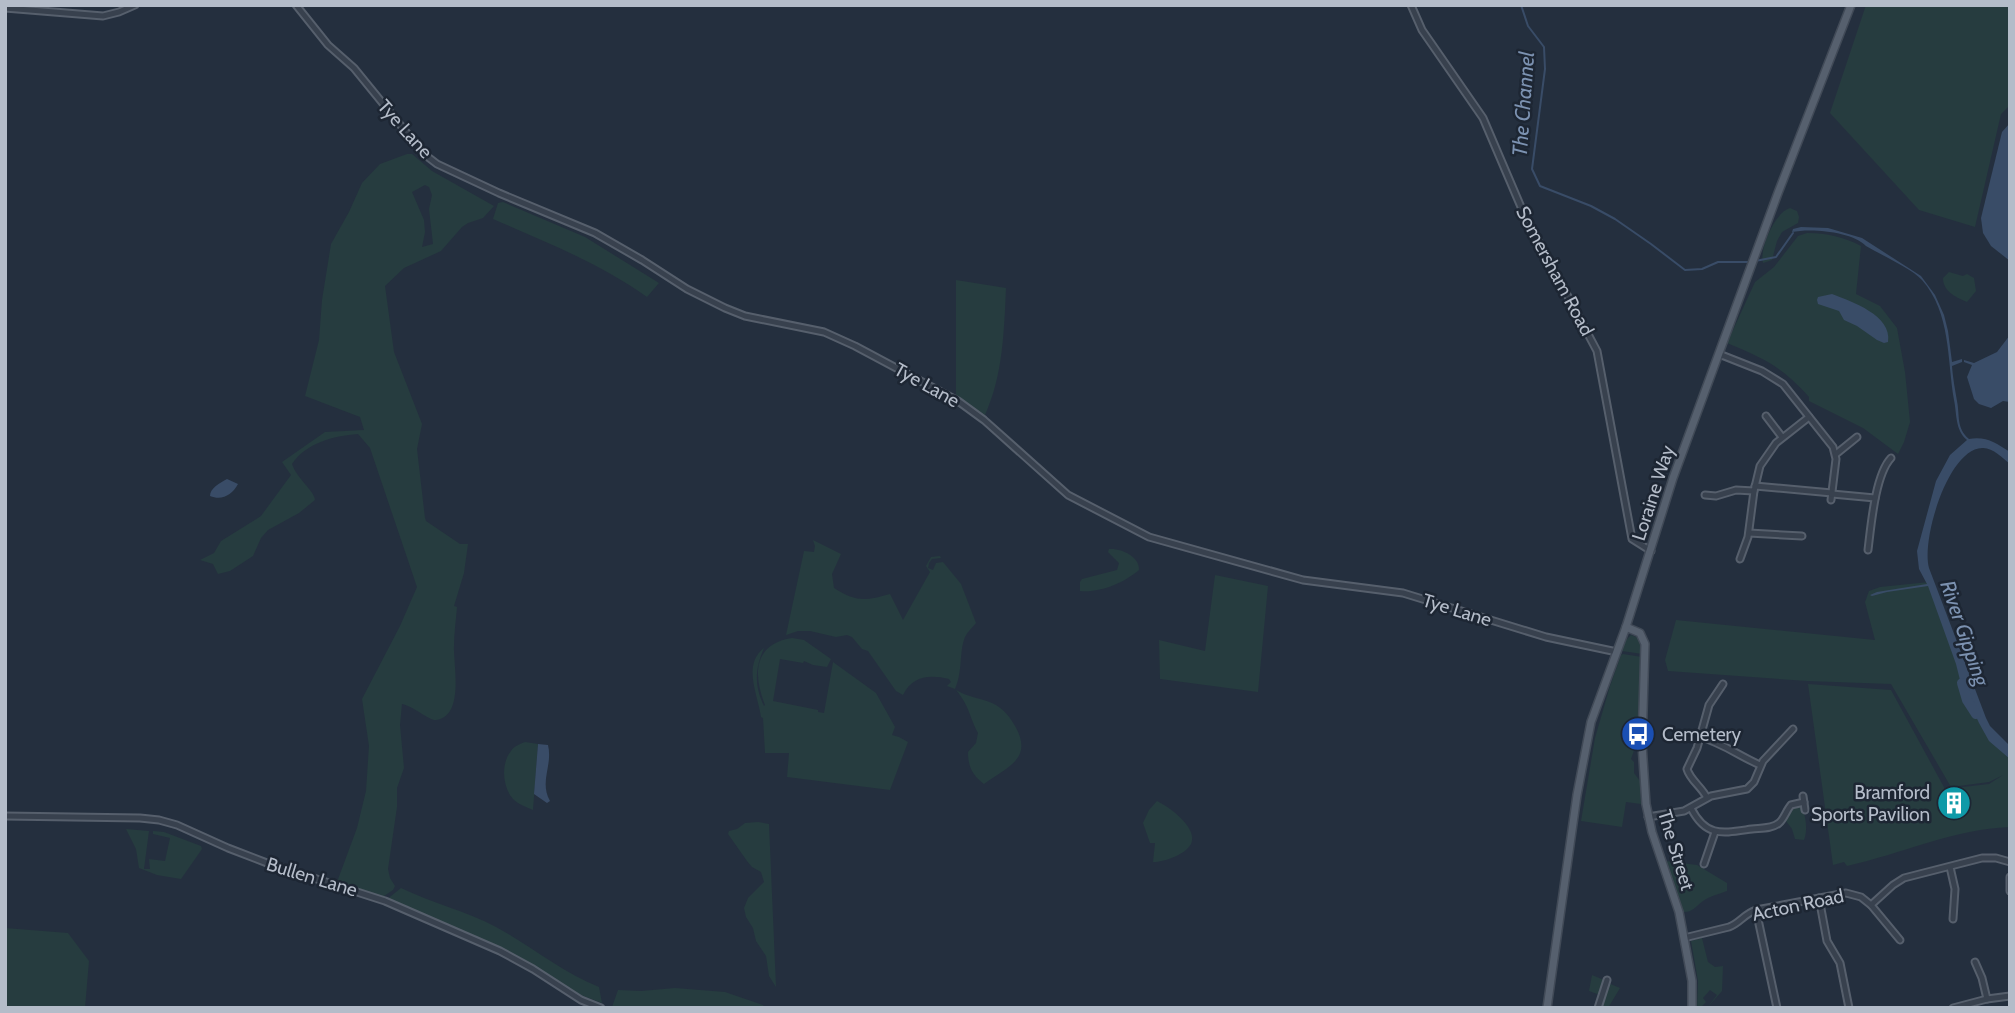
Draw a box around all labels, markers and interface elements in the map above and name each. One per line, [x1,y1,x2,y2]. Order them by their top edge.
water label: The Channel [1507,51,1539,157]
street label: Tye Lane [373,95,437,163]
street label: Somersham Road [1511,202,1599,340]
street label: Tye Lane [890,358,964,412]
street label: Loraine Way [1627,442,1679,544]
water label: River Gipping [1935,577,1995,690]
street label: Tye Lane [1420,589,1495,631]
bus stop icon: Cemetery [1619,715,1657,753]
place label: Cemetery [1662,723,1742,746]
place label: Bramford Sports Pavilion [1811,781,1930,826]
building icon: Bramford Sports Pavilion [1935,784,1973,822]
street label: The Street [1653,807,1699,894]
street label: Bullen Lane [264,852,360,902]
street label: Acton Road [1750,884,1846,926]

